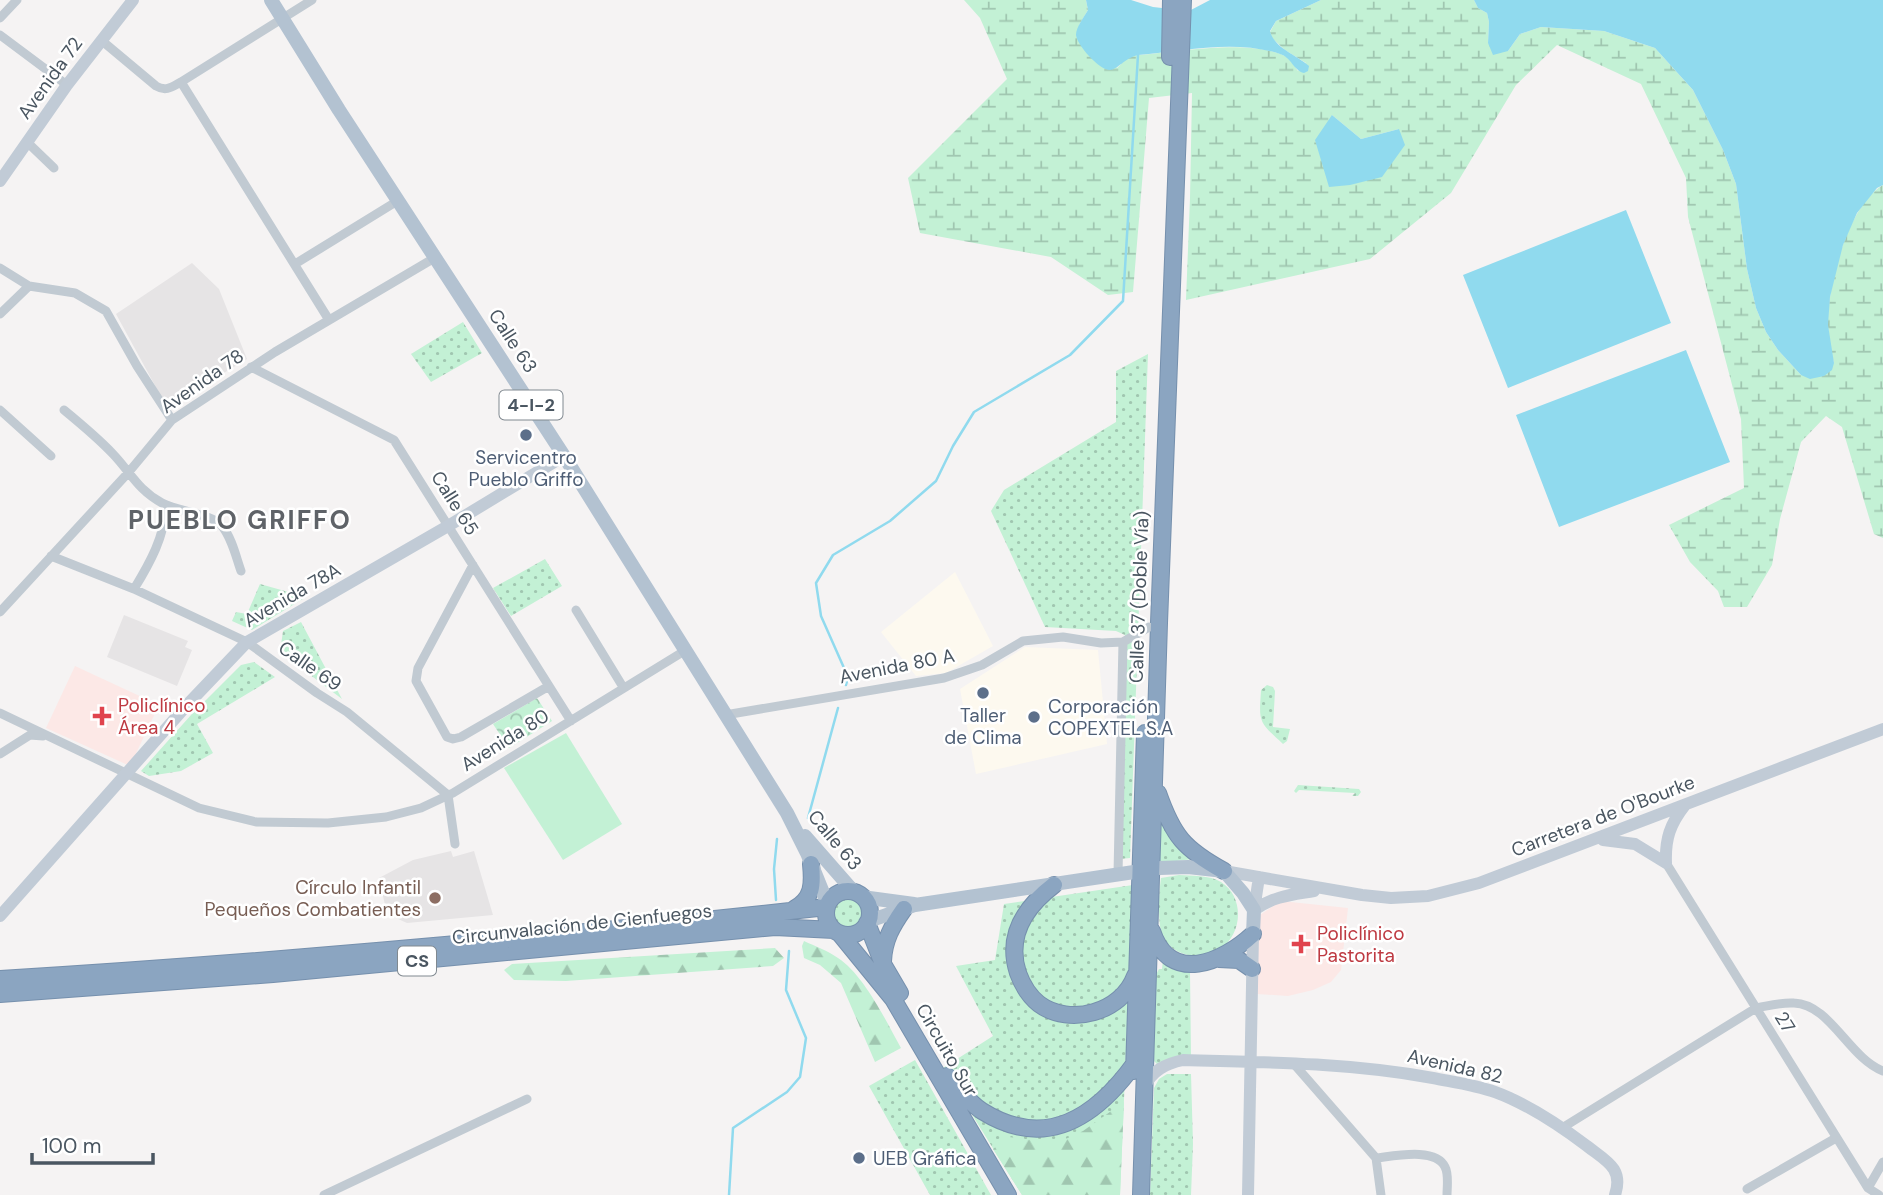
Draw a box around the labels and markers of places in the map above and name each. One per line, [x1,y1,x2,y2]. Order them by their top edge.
marker: Servicentro Pueblo Griffo [518,427,534,443]
place label: Servicentro Pueblo Griffo [469,445,583,492]
marker: Taller de Clima [975,685,991,701]
place label: Policlínico Área 4 [118,693,205,740]
place label: Corporación COPEXTEL S.A [1048,694,1174,741]
place label: Taller de Clima [944,703,1022,750]
marker: Policlínico Área 4 [92,706,112,726]
marker: Corporación COPEXTEL S.A [1026,709,1042,725]
place label: Círculo Infantil Pequeños Combatientes [204,875,421,922]
marker: Círculo Infantil Pequeños Combatientes [427,890,443,906]
place label: Policlínico Pastorita [1317,921,1404,968]
marker: Policlínico Pastorita [1291,934,1311,954]
place label: UEB Gráfica [873,1146,976,1171]
marker: UEB Gráfica [851,1150,867,1166]

